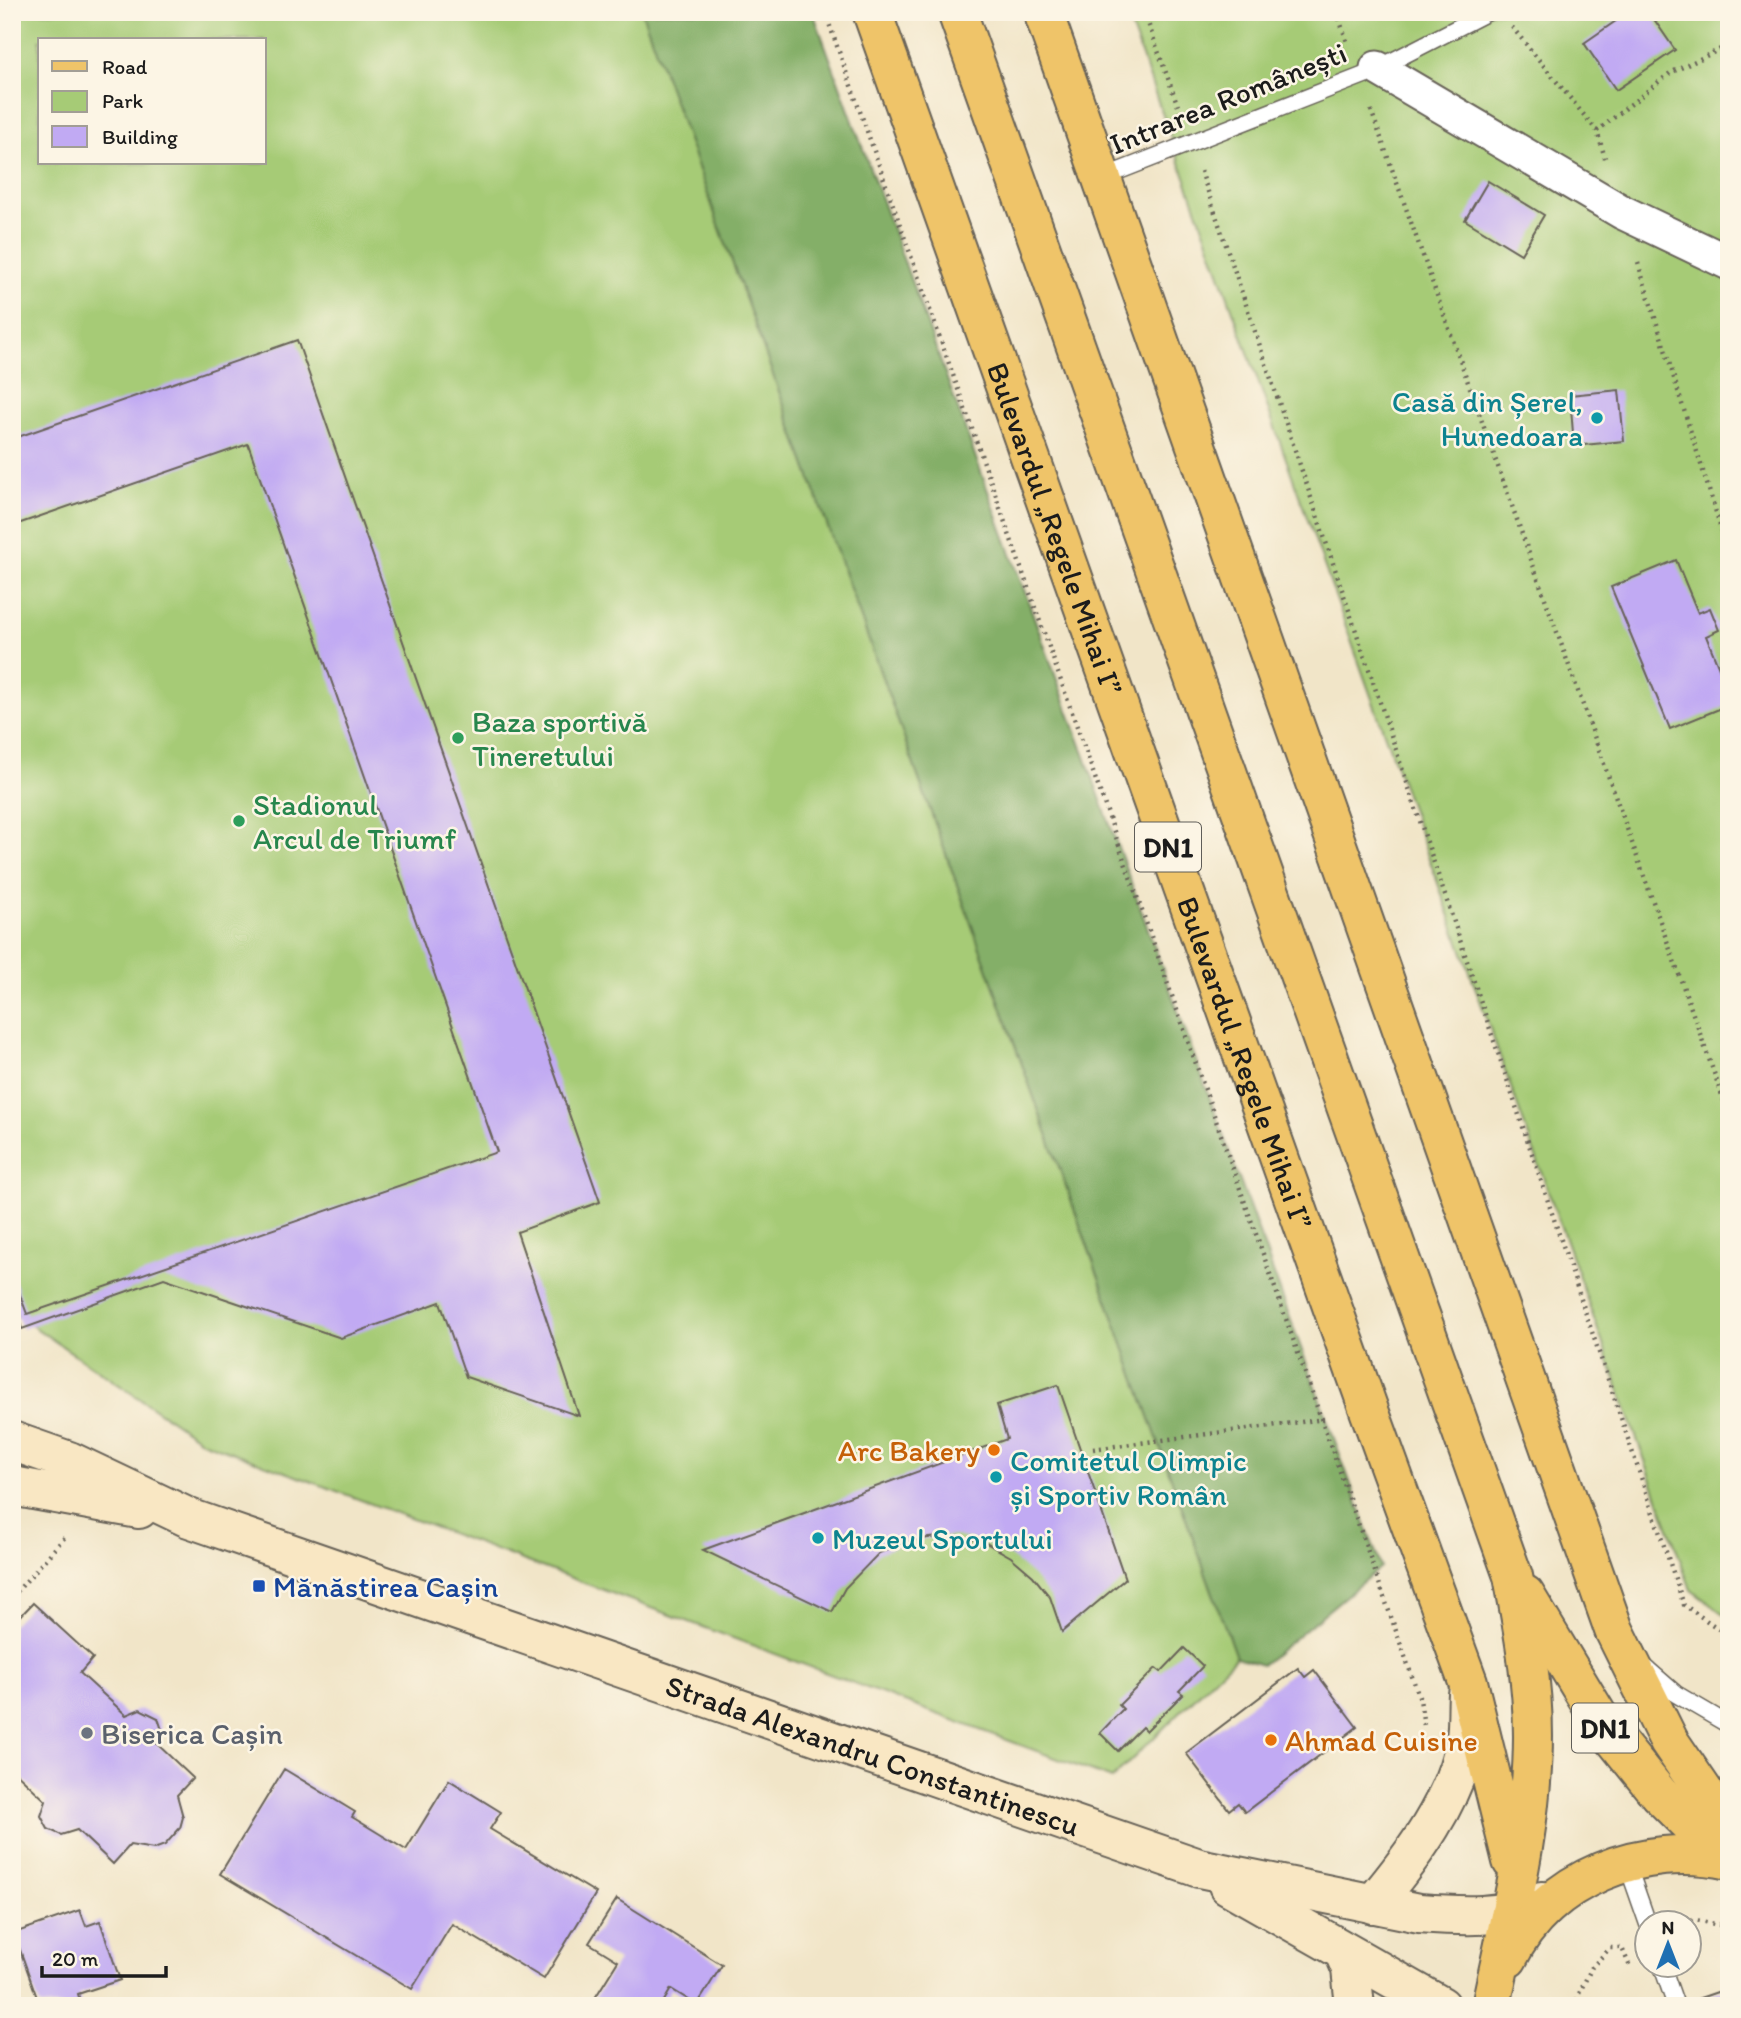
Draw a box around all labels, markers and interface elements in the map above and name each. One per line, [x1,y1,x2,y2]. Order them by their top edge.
street label: Intrarea Românești [1104,34,1352,162]
legend [38,38,266,164]
text: Road [102,54,148,79]
text: Park [102,88,144,113]
text: Building [102,124,178,149]
street label: Bulevardul „Regele Mihai I” [979,357,1132,700]
place label: Casă din Șerel, Hunedoara [1392,383,1583,454]
marker: Casă din Șerel, Hunedoara [1589,410,1605,426]
place label: Baza sportivă Tineretului [472,703,648,774]
marker: Baza sportivă Tineretului [450,730,466,746]
place label: Stadionul Arcul de Triumf [253,786,457,857]
marker: Stadionul Arcul de Triumf [231,813,247,829]
road number: DN1 [1135,822,1201,872]
street label: Bulevardul „Regele Mihai I” [1169,891,1322,1234]
place label: Arc Bakery [838,1432,980,1469]
marker: Arc Bakery [986,1442,1002,1458]
place label: Comitetul Olimpic și Sportiv Român [1010,1442,1247,1513]
marker: Comitetul Olimpic și Sportiv Român [988,1469,1004,1485]
place label: Muzeul Sportului [832,1520,1053,1557]
marker: Muzeul Sportului [810,1530,826,1546]
place label: Mănăstirea Cașin [273,1568,499,1605]
marker: Mănăstirea Cașin [251,1578,267,1594]
street label: Strada Alexandru Constantinescu [661,1666,1085,1844]
road number: DN1 [1572,1704,1638,1752]
place label: Biserica Cașin [101,1715,283,1752]
place label: Ahmad Cuisine [1285,1722,1478,1759]
marker: Biserica Cașin [79,1725,95,1741]
marker: Ahmad Cuisine [1263,1732,1279,1748]
north arrow [1632,1910,1702,1980]
text: N [1662,1916,1674,1939]
scale bar [42,1934,166,1978]
text: 20 m [52,1946,99,1971]

